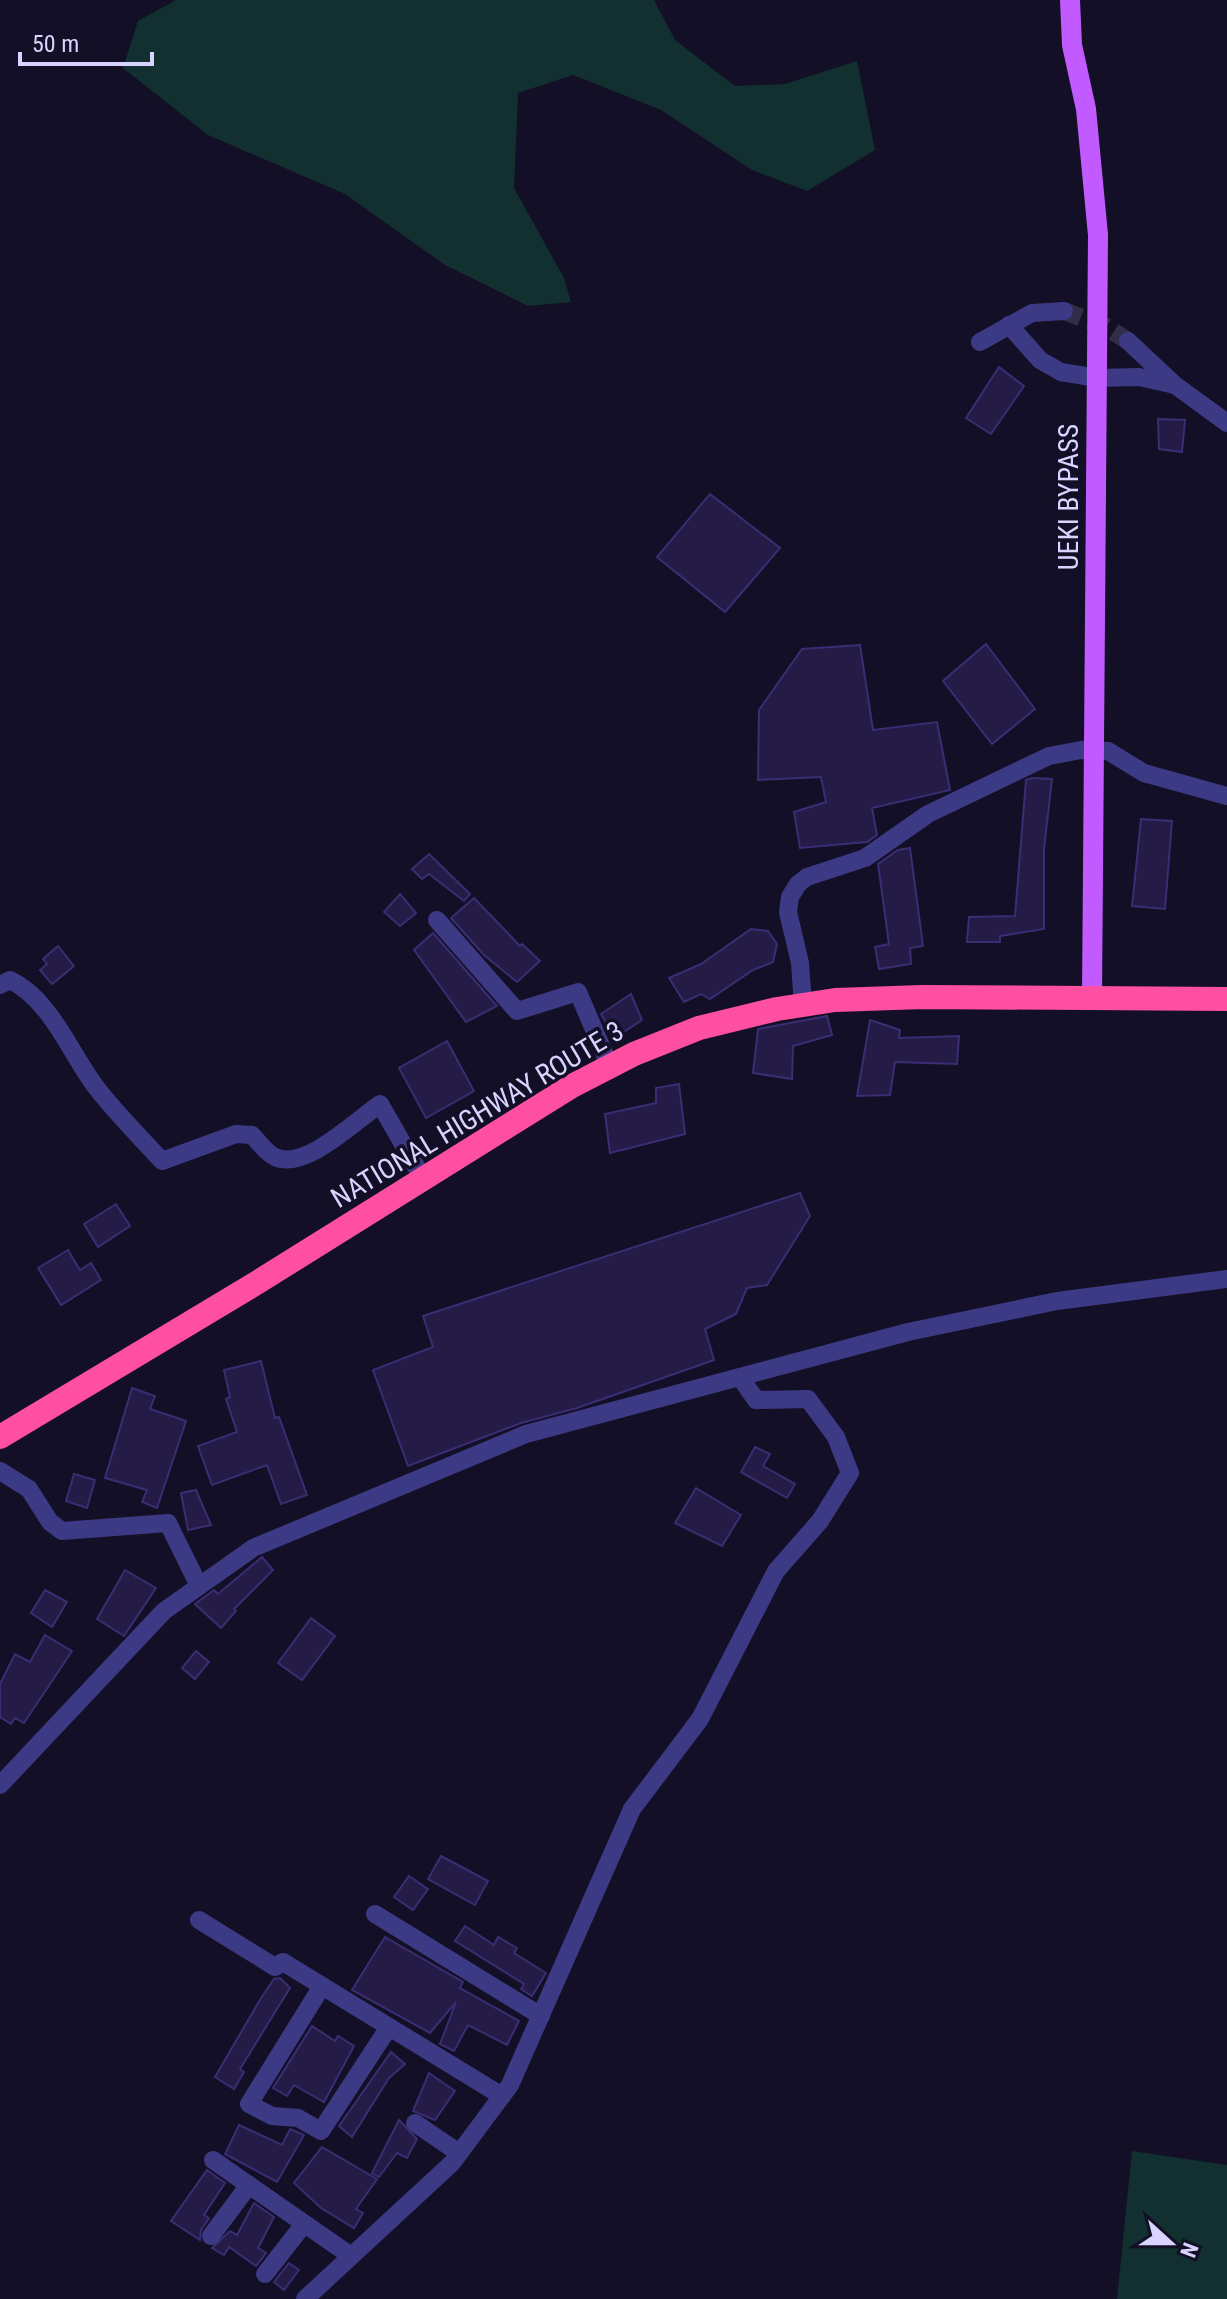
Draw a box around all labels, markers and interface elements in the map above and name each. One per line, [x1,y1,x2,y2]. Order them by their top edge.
scale bar [20,16,152,66]
text: 50 m [32,30,79,58]
street label: UEKI BYPASS [1052,424,1085,570]
street label: NATIONAL HIGHWAY ROUTE 3 [325,1014,629,1215]
north arrow [1131,2203,1211,2283]
text: N [1175,2239,1203,2261]

